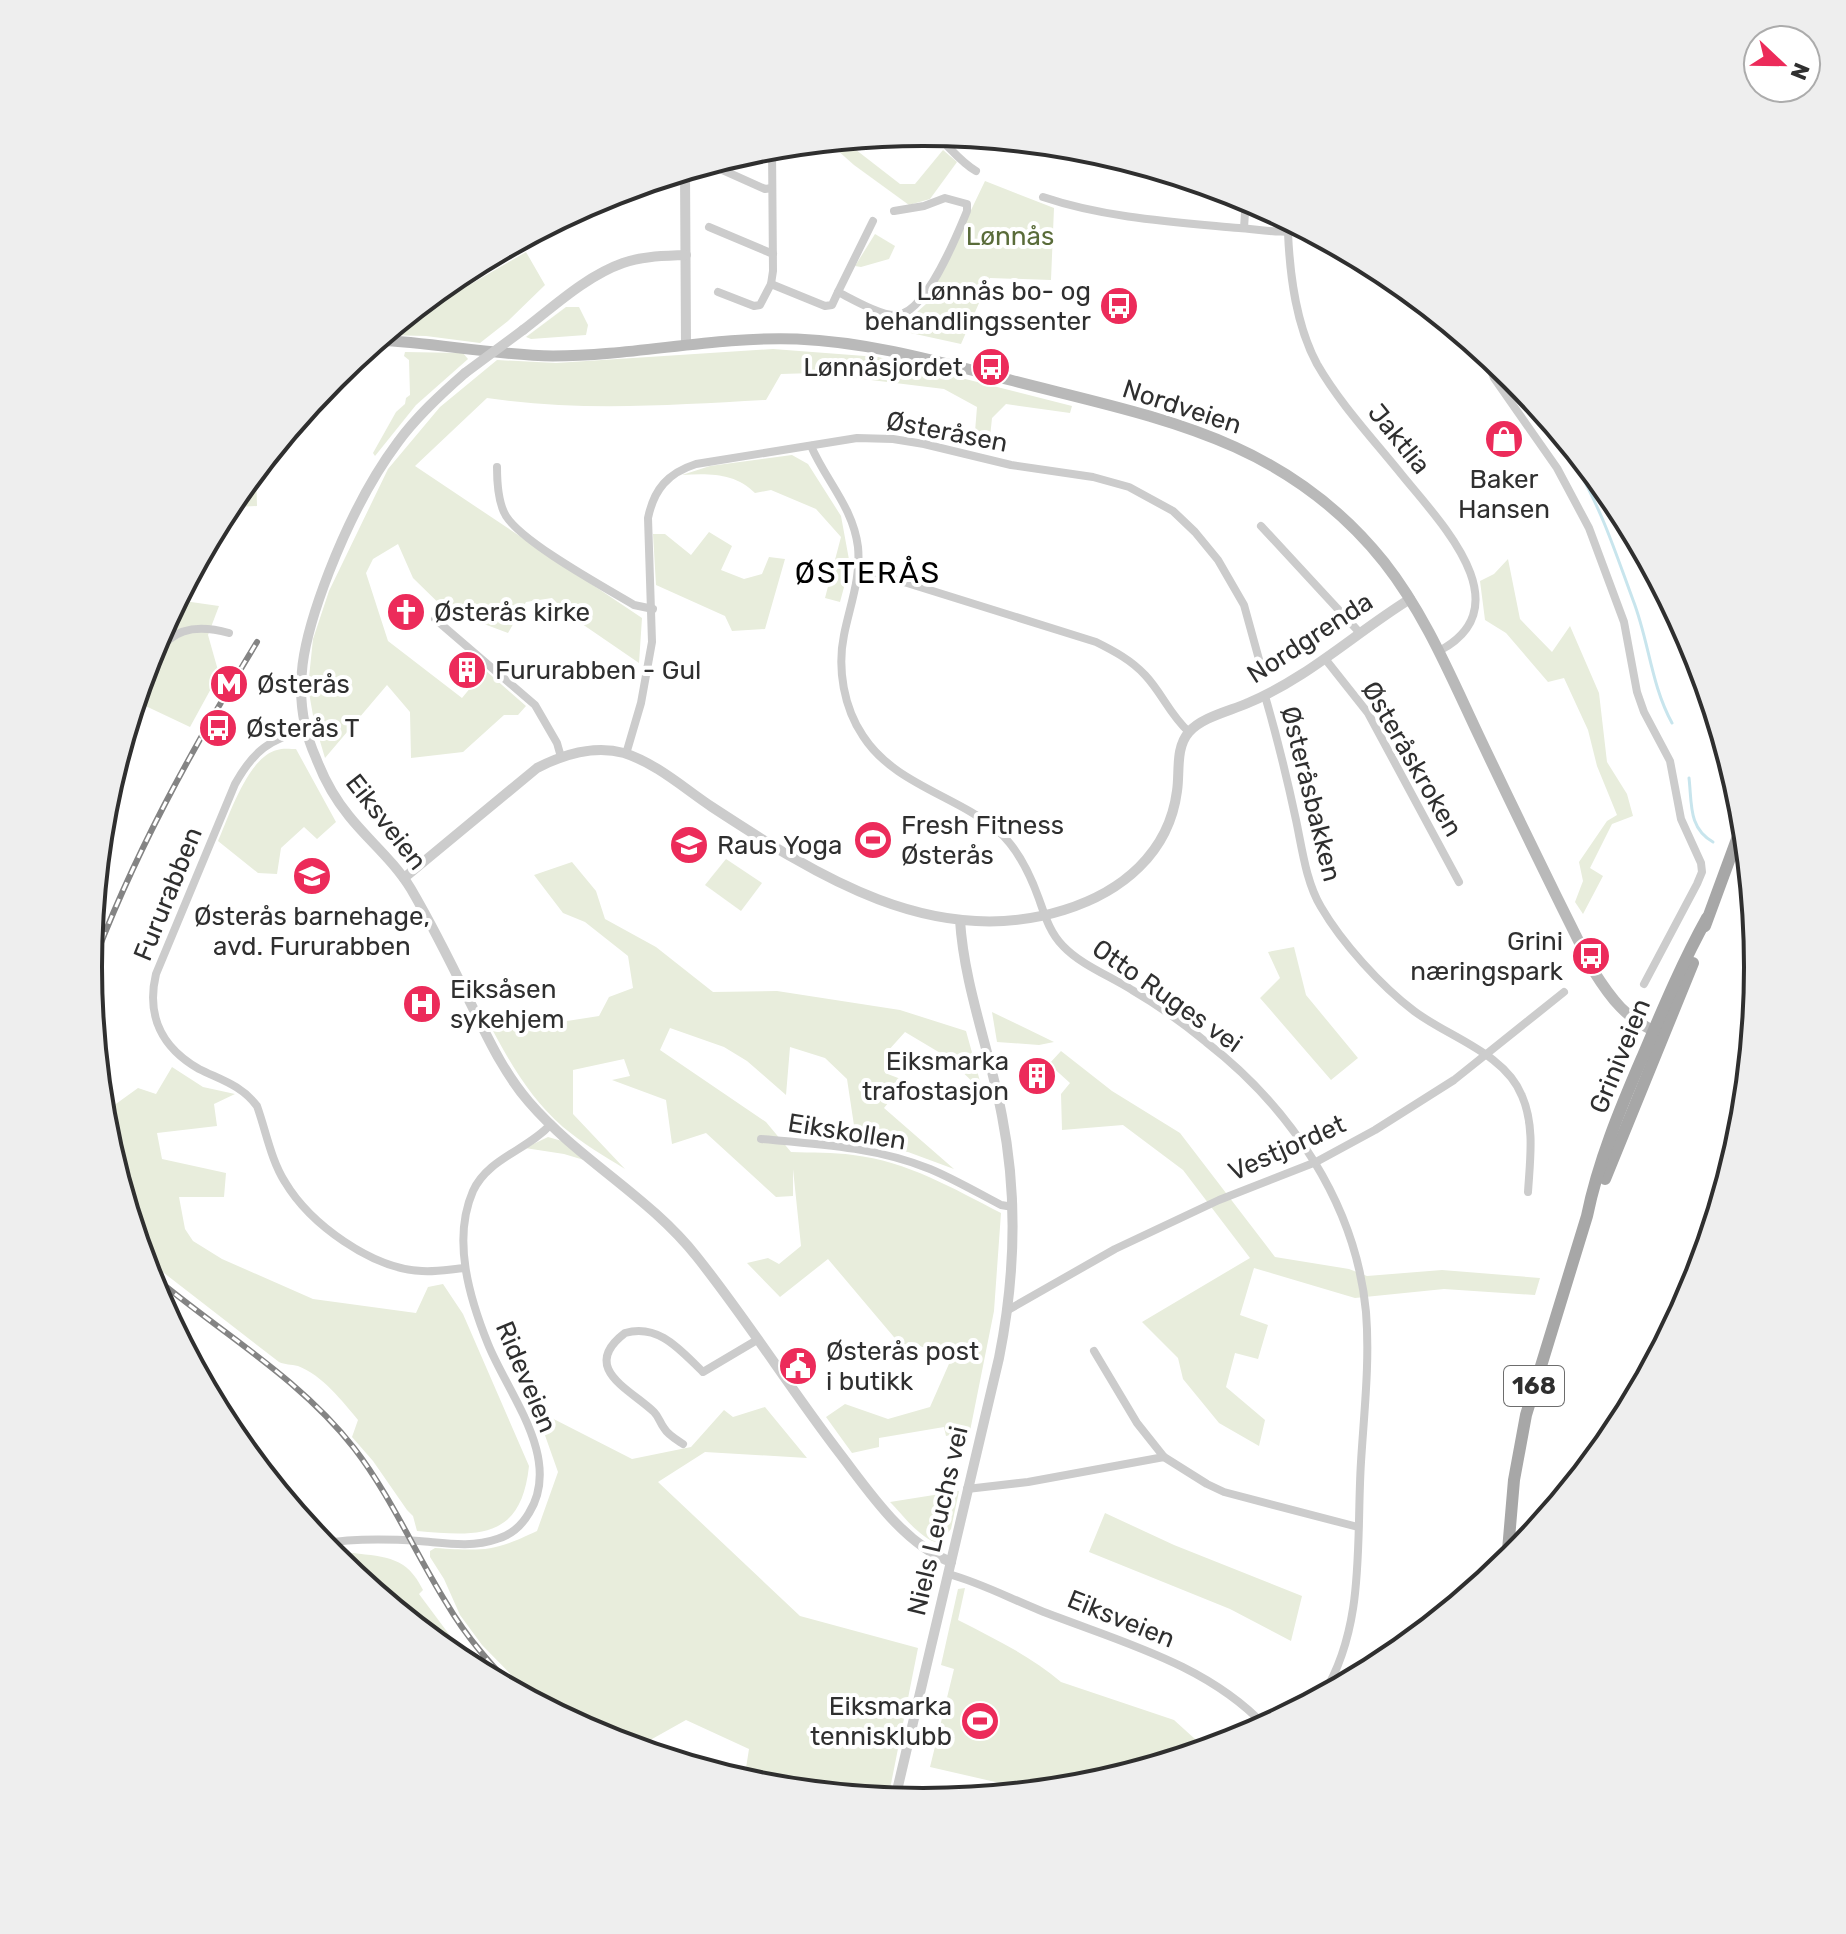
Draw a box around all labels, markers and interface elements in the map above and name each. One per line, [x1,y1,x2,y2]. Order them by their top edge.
north arrow [1742,24,1822,104]
text: N [1785,59,1816,84]
park label: Lønnås [966,221,1054,252]
place label: Lønnås bo- og behandlingssenter [864,276,1091,337]
bus stop icon: Lønnås bo- og behandlingssenter [1098,285,1140,327]
bus stop icon: Lønnåsjordet [970,346,1012,388]
place label: Lønnåsjordet [803,352,963,383]
street label: Nordveien [1119,373,1245,441]
street label: Jaktlia [1361,398,1437,480]
street label: Østeråsen [884,405,1010,459]
shop icon: Baker Hansen [1483,418,1525,460]
place label: Baker Hansen [1458,464,1550,525]
district label: ØSTERÅS [795,555,941,591]
street label: Nordgrenda [1241,586,1379,690]
church icon: Østerås kirke [385,591,427,633]
place label: Østerås kirke [434,597,590,628]
building icon: Fururabben - Gul [446,649,488,691]
place label: Fururabben - Gul [495,655,701,686]
metro station icon: Østerås [208,663,250,705]
place label: Østerås [257,669,350,700]
street label: Østeråskroken [1355,676,1469,842]
street label: Østeråsbakken [1274,703,1348,885]
bus stop icon: Østerås T [197,707,239,749]
place label: Østerås T [246,713,360,744]
street label: Eiksveien [339,768,433,876]
place label: Fresh Fitness Østerås [901,810,1064,871]
sports icon: Fresh Fitness Østerås [852,819,894,861]
street label: Fururabben [127,823,209,965]
school or university icon: Raus Yoga [668,824,710,866]
place label: Raus Yoga [717,830,842,861]
school or university icon: Østerås barnehage, avd. Fururabben [291,855,333,897]
place label: Østerås barnehage, avd. Fururabben [194,901,430,962]
place label: Grini næringspark [1410,926,1564,987]
street label: Otto Ruges vei [1086,933,1248,1059]
bus stop icon: Grini næringspark [1570,935,1612,977]
place label: Eiksåsen sykehjem [450,974,565,1035]
hospital icon: Eiksåsen sykehjem [401,983,443,1025]
street label: Griniveien [1583,994,1657,1118]
place label: Eiksmarka trafostasjon [862,1046,1009,1107]
building icon: Eiksmarka trafostasjon [1016,1055,1058,1097]
street label: Eikskollen [786,1107,908,1157]
street label: Vestjordet [1224,1108,1350,1188]
street label: Rideveien [489,1317,563,1437]
place label: Østerås post i butikk [826,1336,979,1397]
public building icon: Østerås post i butikk [777,1345,819,1387]
road number: 168 [1504,1366,1564,1406]
street label: Niels Leuchs vei [901,1423,975,1619]
street label: Eiksveien [1063,1583,1179,1655]
place label: Eiksmarka tennisklubb [810,1691,952,1752]
sports icon: Eiksmarka tennisklubb [959,1700,1001,1742]

